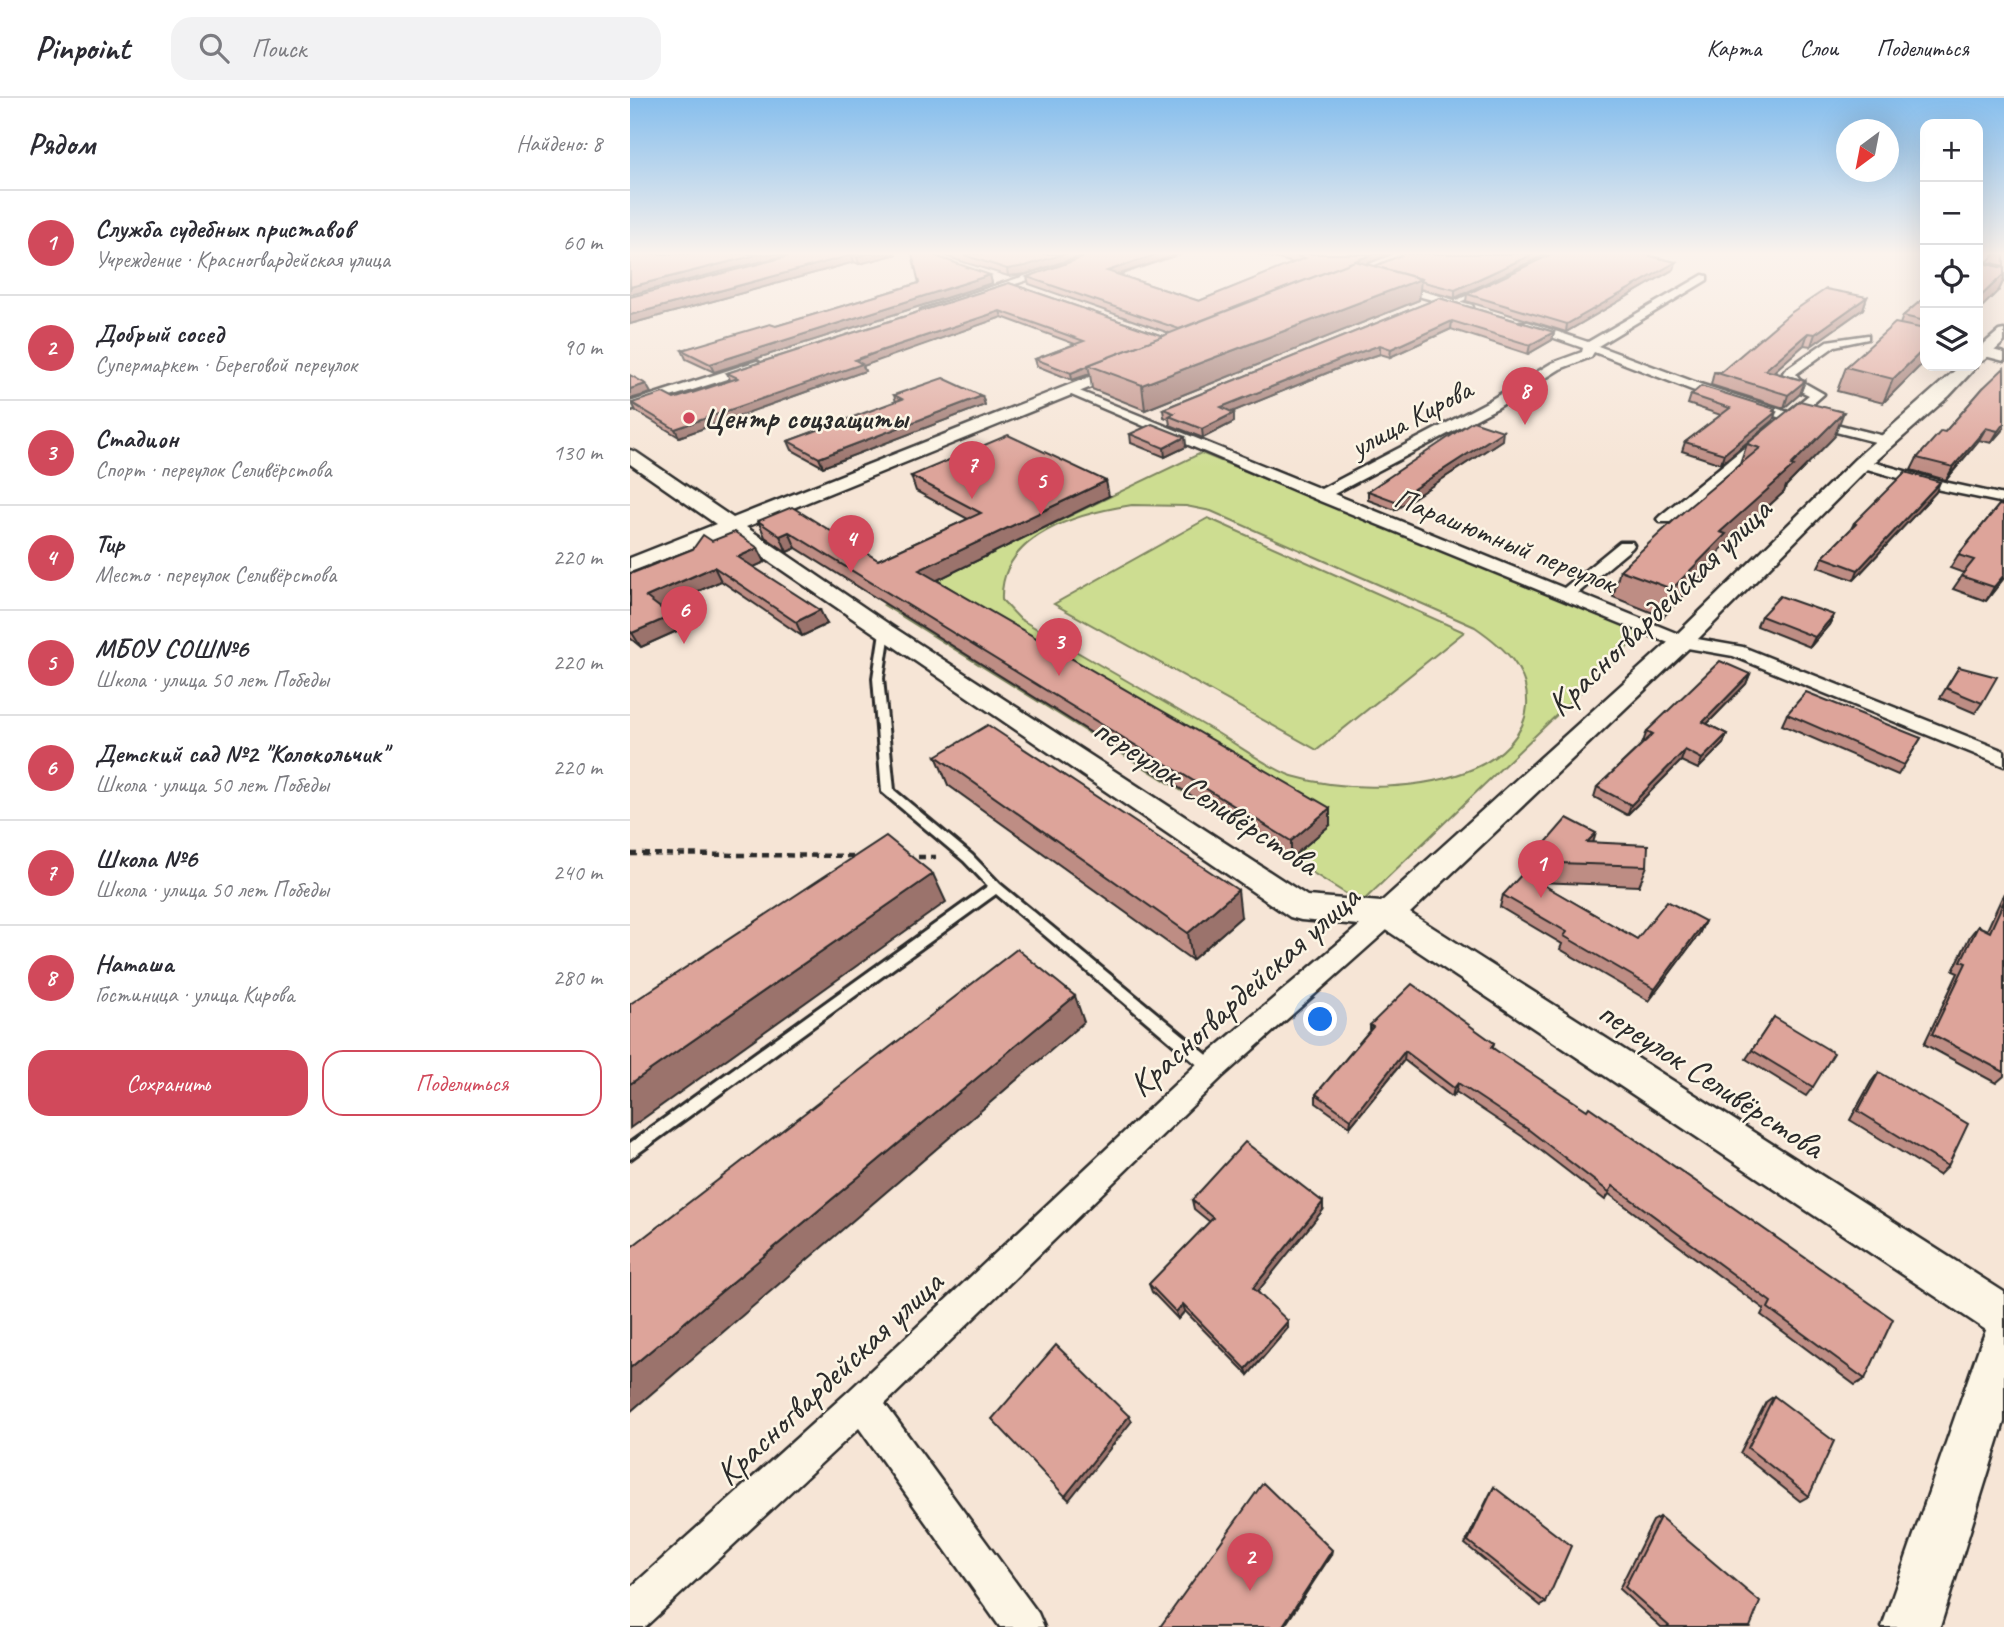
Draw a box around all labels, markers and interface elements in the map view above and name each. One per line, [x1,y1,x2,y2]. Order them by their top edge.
search box [171,17,661,80]
text: Pinpoint [35,27,129,69]
icon: search [195,29,233,67]
text: Поиск [251,32,306,65]
text: Карта [1707,33,1761,63]
text: Слои [1799,33,1838,63]
text: Поделиться [1876,33,1969,63]
north arrow [1836,119,1899,182]
map controls [1920,119,1983,371]
button: + [1920,119,1983,182]
text: Рядом [28,125,95,163]
text: Найдено: 8 [516,129,602,158]
button: − [1920,182,1983,245]
text: Служба судебных приставов [95,212,353,245]
text: 1 [46,228,56,257]
text: 60 m [563,228,602,257]
text: Учреждение · Красногвардейская улица [95,245,390,274]
button: locate [1920,245,1983,308]
button: layers [1920,308,1983,371]
text: Добрый сосед [95,317,224,350]
text: 2 [46,333,56,362]
text: 90 m [563,333,602,362]
text: Супермаркет · Береговой переулок [95,350,357,379]
pin: 8 [1502,367,1548,425]
street label: улица Кирова [1342,369,1481,467]
place label: Центр соцзащиты [703,399,910,437]
marker: Центр соцзащиты [681,410,697,426]
text: Стадион [95,422,178,455]
text: 3 [46,438,56,467]
text: 130 m [553,438,602,467]
pin: 7 [949,441,995,499]
text: Спорт · переулок Селивёрстова [95,455,331,484]
pin: 5 [1018,457,1064,515]
street label: Парашютный переулок [1389,478,1624,603]
street label: Красногвардейская улица [1537,487,1782,726]
pin: 4 [828,515,874,573]
text: Тир [95,527,124,560]
text: 4 [46,543,56,572]
text: 220 m [553,543,602,572]
text: Место · переулок Селивёрстова [95,560,336,589]
pin: 6 [661,586,707,644]
pin: 3 [1036,618,1082,676]
text: МБОУ СОШ№6 [95,632,248,665]
text: 5 [46,648,56,677]
text: 220 m [553,648,602,677]
text: Школа · улица 50 лет Победы [95,665,329,694]
street label: переулок Селивёрстова [1084,706,1329,887]
text: Детский сад №2 "Колокольчик" [95,737,387,770]
text: 6 [46,753,56,782]
text: 220 m [553,753,602,782]
text: Школа · улица 50 лет Победы [95,770,329,799]
pin: 1 [1518,840,1564,898]
text: Школа №6 [95,842,197,875]
text: 7 [46,858,56,887]
text: 240 m [553,858,602,887]
street label: Красногвардейская улица [1119,874,1370,1107]
text: Школа · улица 50 лет Победы [95,875,329,904]
text: Наташа [95,947,174,980]
text: 8 [46,963,56,992]
text: 280 m [553,963,602,992]
text: Гостиница · улица Кирова [95,980,294,1009]
street label: переулок Селивёрстова [1589,989,1834,1170]
your location [1303,1002,1337,1036]
button: Сохранить [28,1050,308,1116]
button: Поделиться [322,1050,602,1116]
street label: Красногвардейская улица [705,1259,954,1495]
pin: 2 [1227,1533,1273,1591]

